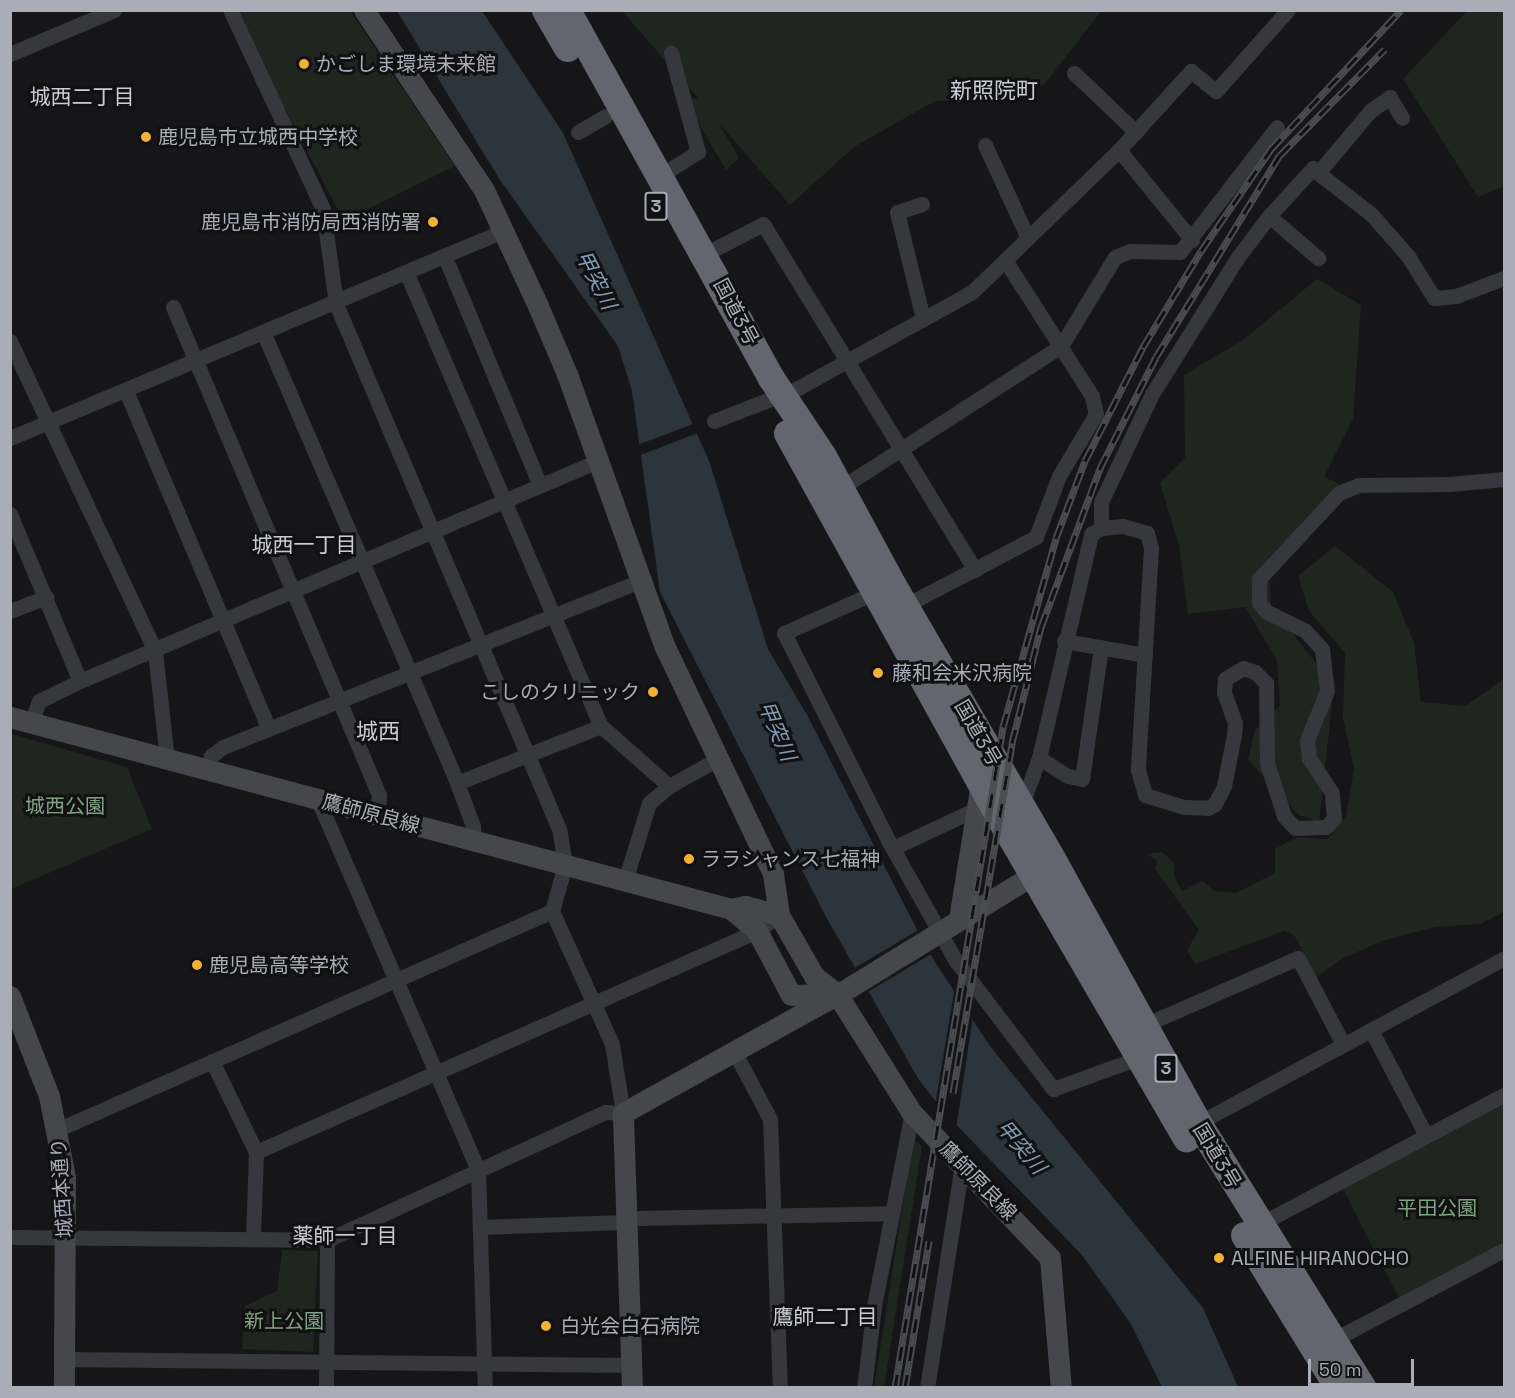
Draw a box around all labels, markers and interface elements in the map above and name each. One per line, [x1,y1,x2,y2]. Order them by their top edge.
place label: かごしま環境未来館 [316,52,496,76]
marker: かごしま環境未来館 [297,57,311,71]
district label: 新照院町 [950,78,1038,104]
district label: 城西二丁目 [30,84,134,110]
place label: 鹿児島市立城西中学校 [158,125,358,149]
marker: 鹿児島市立城西中学校 [139,130,153,144]
road number: 3 [644,191,668,221]
place label: 鹿児島市消防局西消防署 [201,210,421,234]
marker: 鹿児島市消防局西消防署 [426,215,440,229]
water label: 甲突川 [570,246,622,314]
street label: 国道3号 [708,275,764,349]
district label: 城西一丁目 [252,532,356,558]
place label: 藤和会米沢病院 [892,661,1032,685]
marker: 藤和会米沢病院 [869,664,887,682]
place label: こしのクリニック [480,680,640,704]
marker: こしのクリニック [644,683,662,701]
street label: 国道3号 [950,696,1006,770]
water label: 甲突川 [753,697,801,765]
district label: 城西 [356,719,400,745]
street label: 鷹師原良線 [320,789,422,839]
park label: 城西公園 [25,794,105,818]
place label: ララシャンス七福神 [701,847,881,871]
marker: ララシャンス七福神 [682,852,696,866]
place label: 鹿児島高等学校 [209,953,349,977]
marker: 鹿児島高等学校 [190,958,204,972]
road number: 3 [1154,1053,1178,1083]
water label: 甲突川 [991,1115,1051,1179]
street label: 国道3号 [1188,1119,1246,1193]
street label: 城西本通り [47,1137,77,1239]
street label: 鷹師原良線 [935,1137,1021,1225]
park label: 平田公園 [1397,1196,1477,1220]
district label: 薬師一丁目 [293,1223,397,1249]
place label: ALFINE HIRANOCHO [1231,1246,1409,1270]
marker: ALFINE HIRANOCHO [1212,1251,1226,1265]
district label: 鷹師二丁目 [773,1304,877,1330]
park label: 新上公園 [244,1309,324,1333]
place label: 白光会白石病院 [560,1314,700,1338]
marker: 白光会白石病院 [537,1317,555,1335]
scale bar [1311,1347,1418,1385]
text: 50 m [1319,1358,1361,1381]

